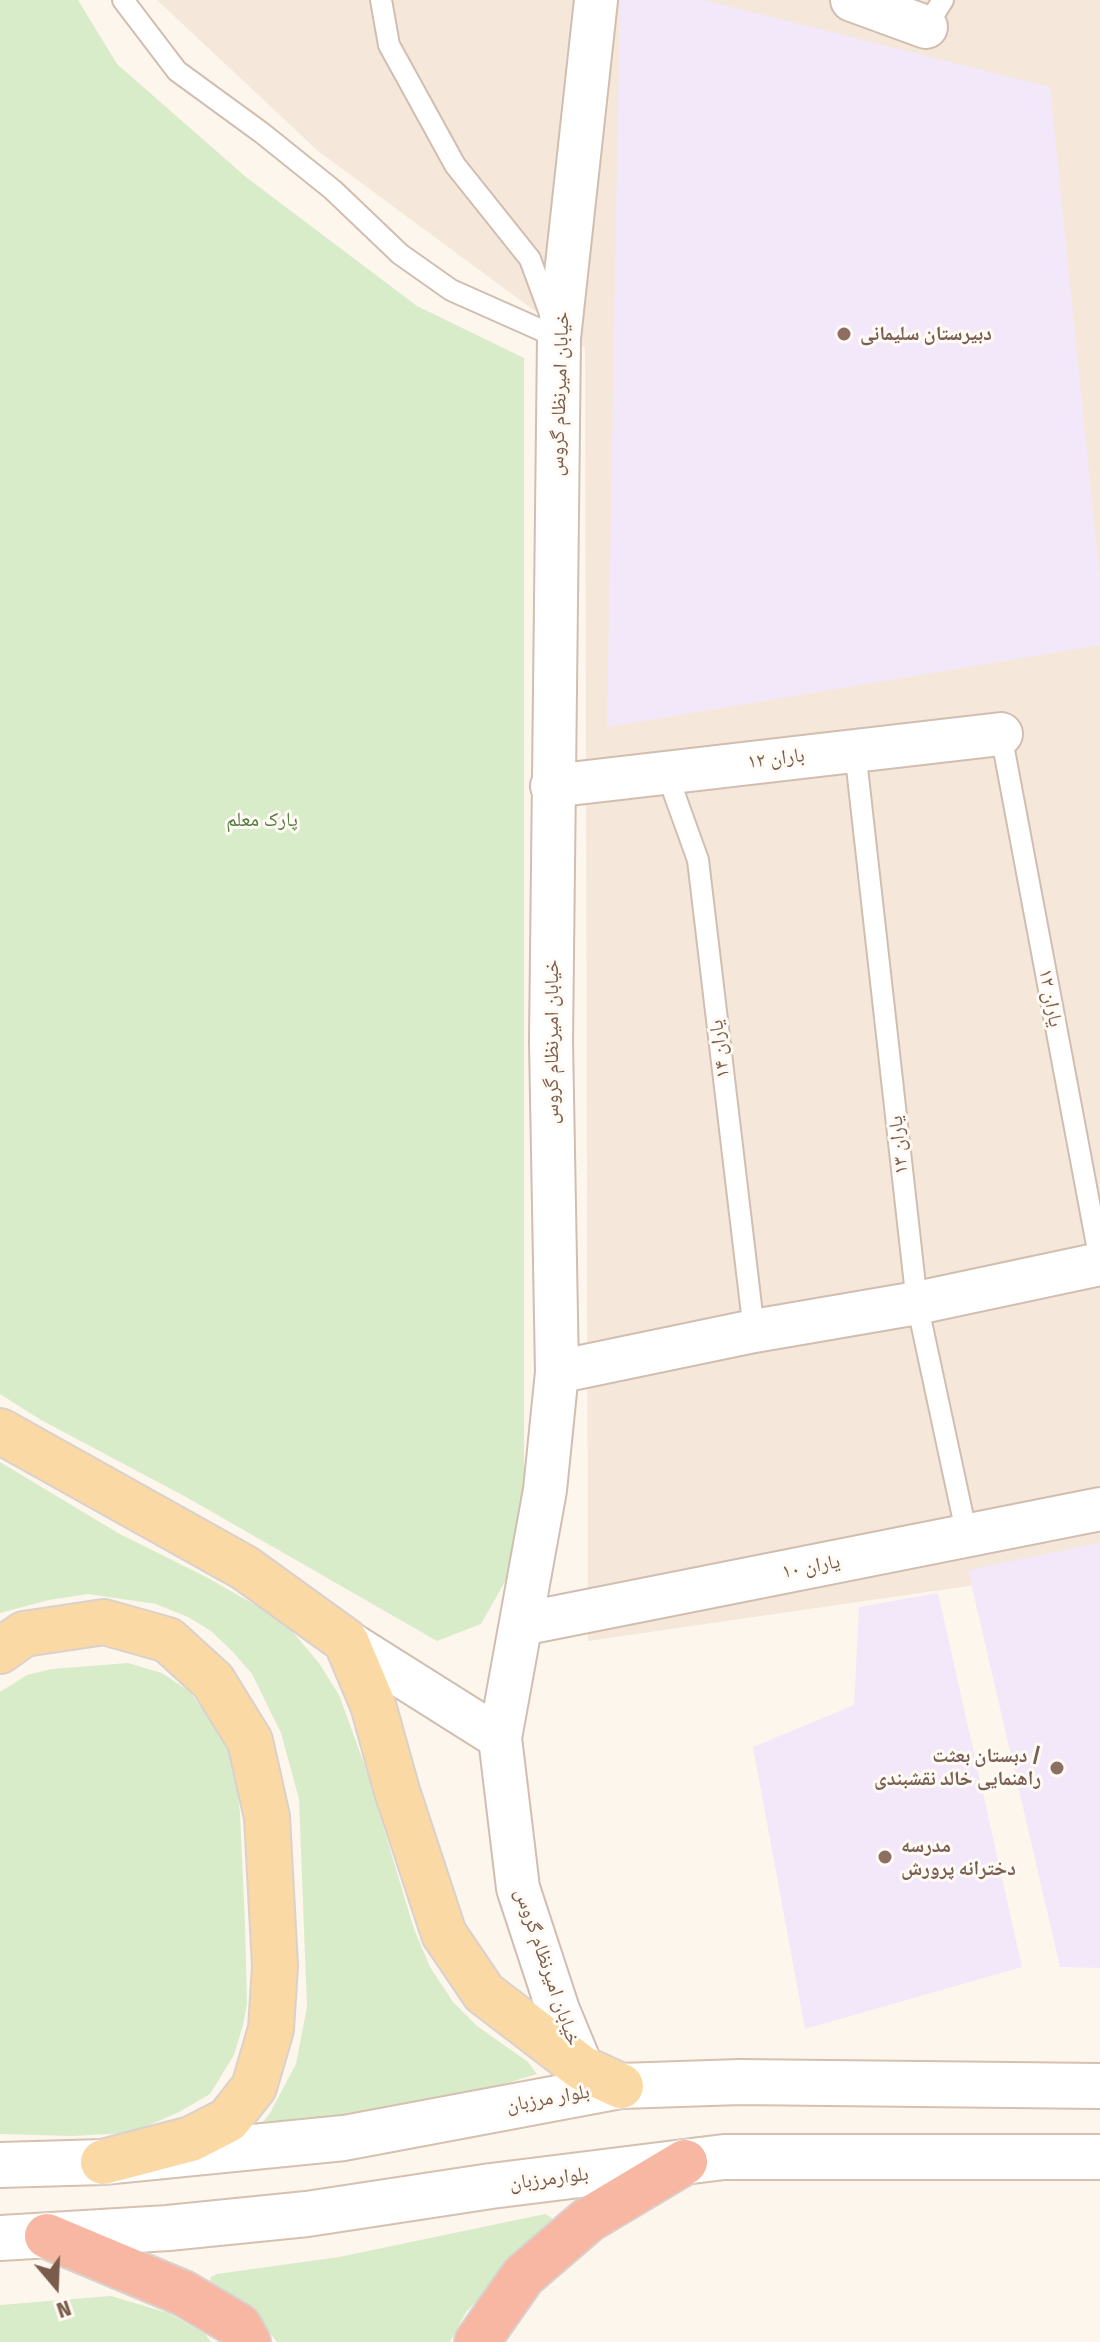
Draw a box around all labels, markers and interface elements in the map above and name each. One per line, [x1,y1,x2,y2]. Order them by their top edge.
street label: خیابان امیرنظام گروس [545,311,575,477]
place label: دبیرستان سلیمانی [860,322,992,346]
marker: دبیرستان سلیمانی [835,325,853,343]
street label: باران ۱۲ [746,744,806,774]
park label: پارک معلم [226,808,298,832]
street label: خیابان امیرنظام گروس [540,960,564,1124]
street label: یاران ۱۲ [1033,967,1067,1029]
street label: یاران ۱۴ [705,1018,735,1080]
street label: یاران ۱۳ [884,1115,914,1175]
street label: یاران ۱۰ [780,1550,842,1584]
place label: دبستان بعثت / راهنمایی خالد نقشبندی [874,1744,1041,1791]
marker: دبستان بعثت / راهنمایی خالد نقشبندی [1048,1759,1066,1777]
place label: مدرسه دخترانه پرورش [901,1834,1016,1881]
marker: مدرسه دخترانه پرورش [876,1848,894,1866]
street label: خیابان امیرنظام گروس [509,1885,585,2049]
street label: بلوار مرزبان [504,2080,592,2118]
street label: بلوارمرزبان [508,2162,590,2196]
north arrow [16,2246,96,2326]
text: N [53,2294,75,2324]

